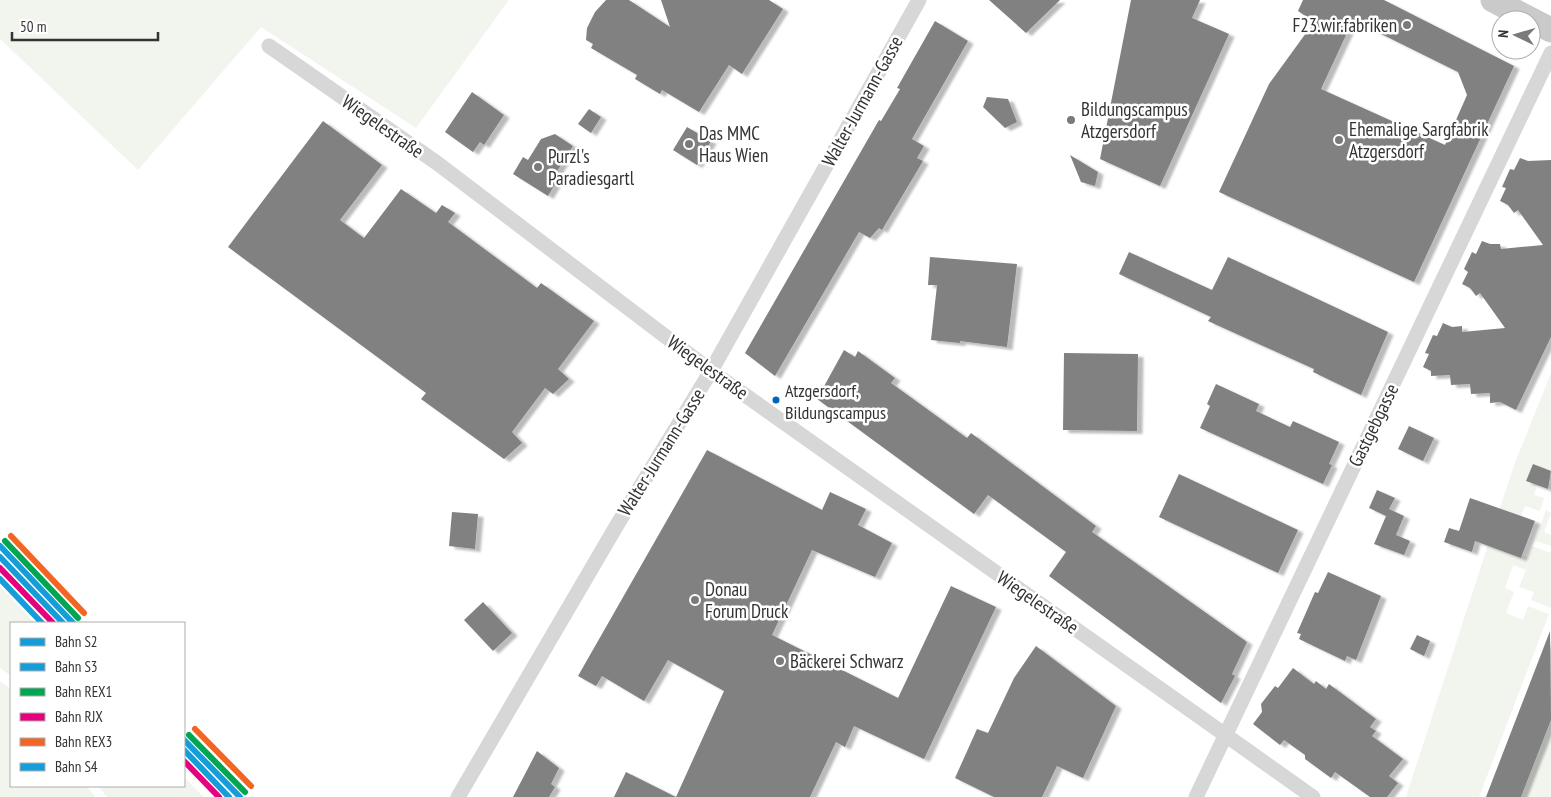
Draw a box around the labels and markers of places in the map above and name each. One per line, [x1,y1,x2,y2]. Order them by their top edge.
place label: F23.wir.fabriken [1292,13,1397,37]
marker: F23.wir.fabriken [1401,19,1413,31]
place label: Bildungscampus Atzgersdorf [1081,97,1188,143]
marker: Bildungscampus Atzgersdorf [1065,114,1077,126]
place label: Ehemalige Sargfabrik Atzgersdorf [1349,117,1489,163]
place label: Das MMC Haus Wien [699,121,768,167]
marker: Ehemalige Sargfabrik Atzgersdorf [1333,134,1345,146]
marker: Das MMC Haus Wien [683,138,695,150]
place label: Purzl's Paradiesgartl [548,144,635,190]
marker: Purzl's Paradiesgartl [532,161,544,173]
place label: Atzgersdorf, Bildungscampus [785,379,886,424]
marker: Atzgersdorf, Bildungscampus [771,395,781,405]
place label: Donau Forum Druck [705,577,789,623]
marker: Donau Forum Druck [689,594,701,606]
place label: Bäckerei Schwarz [790,649,904,673]
marker: Bäckerei Schwarz [774,655,786,667]

